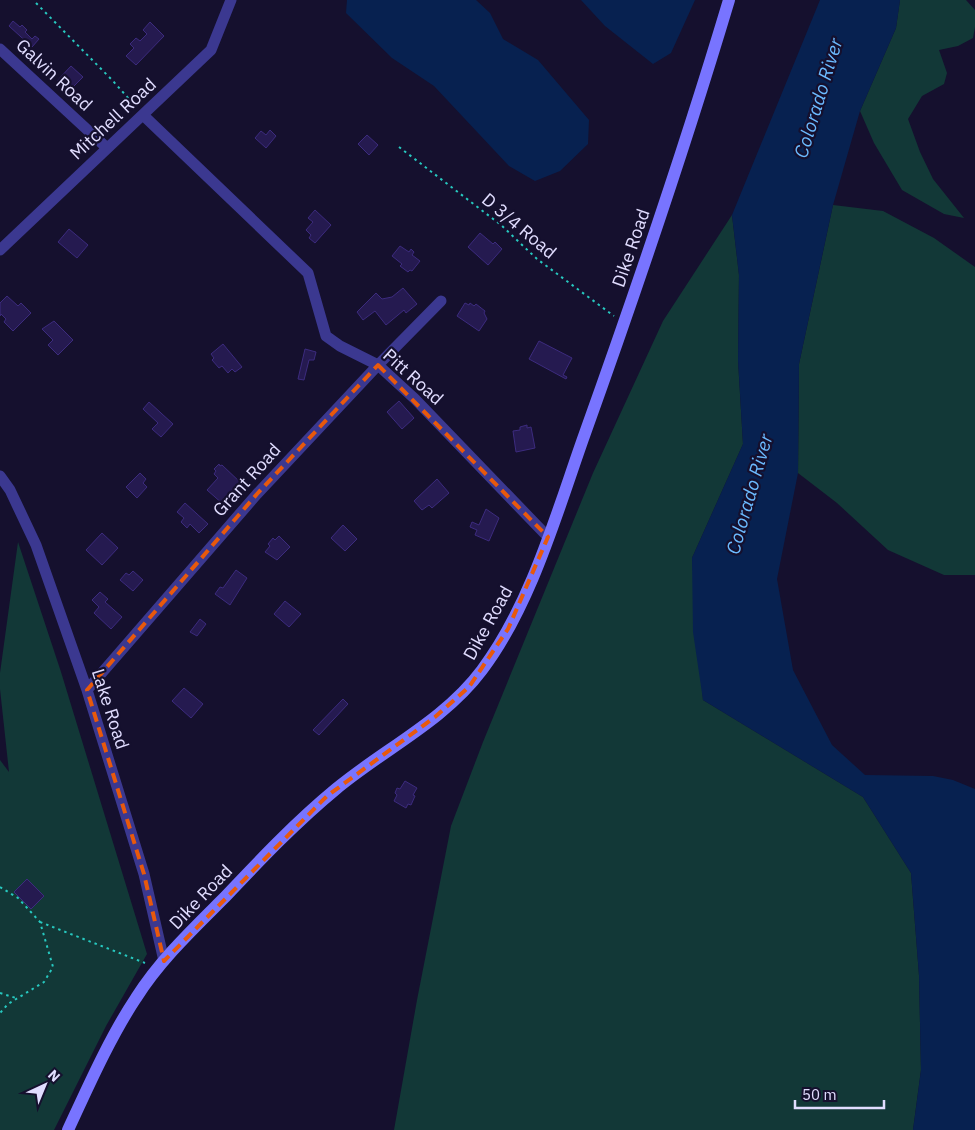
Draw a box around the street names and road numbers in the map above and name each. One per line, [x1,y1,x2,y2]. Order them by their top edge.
street label: Galvin Road [11,33,97,116]
street label: Mitchell Road [65,73,161,165]
street label: D 3/4 Road [477,188,561,263]
street label: Dike Road [606,206,655,290]
street label: Pitt Road [378,343,448,410]
street label: Grant Road [208,438,286,521]
street label: Dike Road [458,582,517,664]
street label: Lake Road [87,666,134,752]
street label: Dike Road [164,859,237,934]

